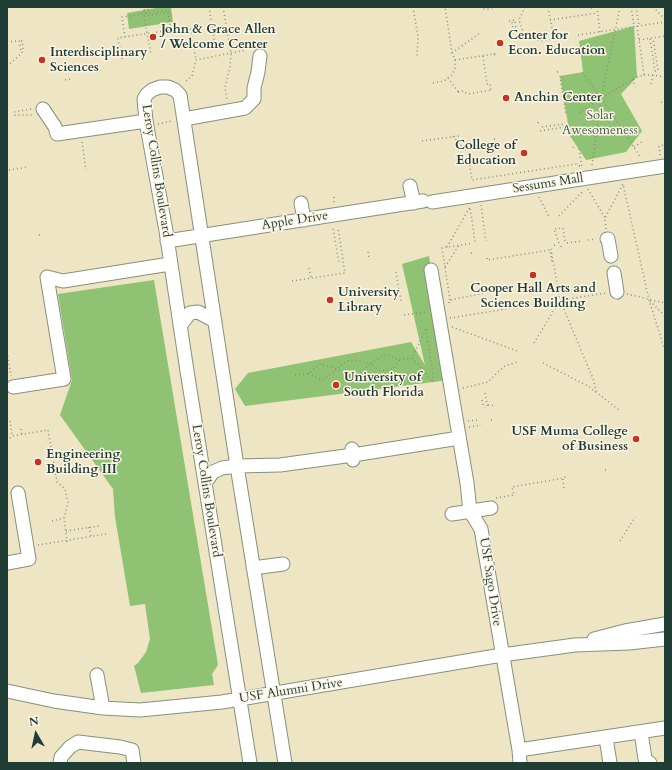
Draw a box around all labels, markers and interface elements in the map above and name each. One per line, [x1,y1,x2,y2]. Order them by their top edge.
place label: John & Grace Allen / Welcome Center [161,22,276,53]
place label: Center for Econ. Education [508,28,605,59]
marker: John & Grace Allen / Welcome Center [148,32,158,42]
marker: Center for Econ. Education [495,38,505,48]
place label: Interdisciplinary Sciences [50,45,147,76]
marker: Interdisciplinary Sciences [37,55,47,65]
place label: Anchin Center [514,90,602,106]
marker: Anchin Center [501,93,511,103]
street label: Leroy Collins Boulevard [138,103,174,239]
park label: Solar Awesomeness [562,108,638,139]
place label: College of Education [455,138,516,169]
marker: College of Education [519,148,529,158]
street label: Sessums Mall [511,171,585,197]
street label: Apple Drive [261,208,329,234]
marker: Cooper Hall Arts and Sciences Building [528,270,538,280]
place label: Cooper Hall Arts and Sciences Building [470,281,596,312]
place label: University Library [338,285,400,316]
marker: University Library [325,295,335,305]
place label: University of South Florida [344,370,424,401]
marker: University of South Florida [331,380,341,390]
street label: Leroy Collins Boulevard [188,423,224,559]
place label: USF Muma College of Business [512,424,628,455]
marker: USF Muma College of Business [631,434,641,444]
place label: Engineering Building III [46,447,120,478]
marker: Engineering Building III [33,457,43,467]
street label: USF Sago Drive [475,537,505,627]
street label: USF Alumni Drive [238,675,344,707]
north arrow [16,714,56,754]
text: N [28,714,40,730]

